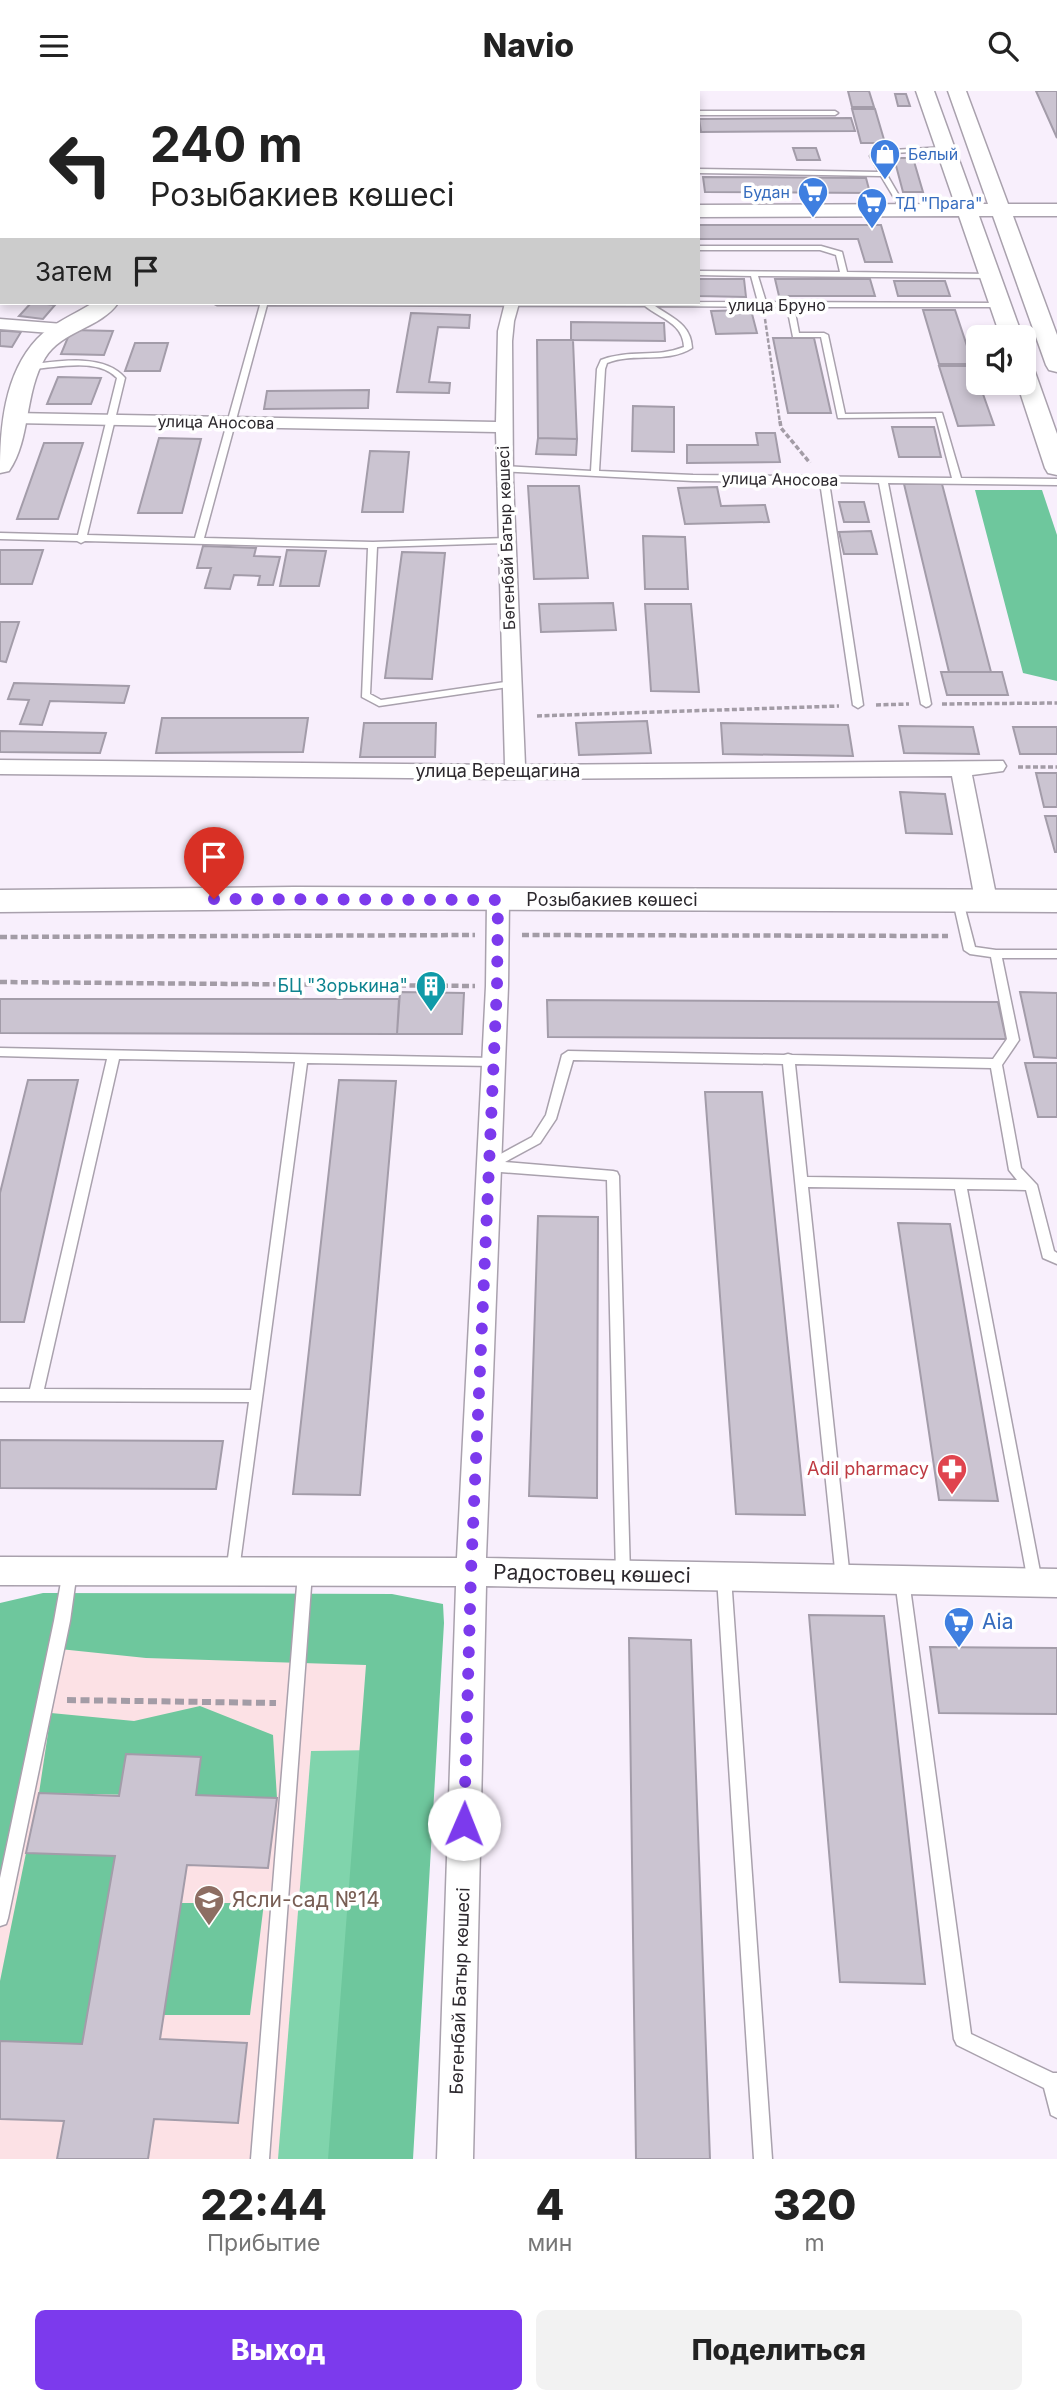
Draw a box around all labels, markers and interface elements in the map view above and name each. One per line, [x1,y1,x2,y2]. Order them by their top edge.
text: Navio [483,26,574,65]
icon: menu [35,27,73,65]
icon: search [984,27,1022,65]
text: 240 m [150,115,303,174]
icon: left [35,119,126,210]
shop icon: Белый [868,137,902,181]
place label: Белый [908,144,958,164]
text: Розыбакиев көшесі [150,175,455,214]
supermarket icon: Будан [796,175,830,219]
place label: Будан [743,182,790,202]
supermarket icon: ТД "Прага" [855,186,889,230]
place label: ТД "Прага" [895,193,982,213]
icon: arrive [127,252,165,290]
text: Затем [35,256,113,287]
street label: улица Бруно [728,295,826,315]
map controls [966,325,1036,395]
button: sound [966,325,1036,395]
street label: улица Аносова [157,411,275,433]
street label: Бөгенбай Батыр көшесі [493,446,519,630]
street label: улица Аносова [721,468,839,490]
street label: улица Верещагина [416,760,580,781]
pin [184,827,244,899]
icon: arrive [195,838,233,876]
street label: Розыбакиев көшесі [526,889,698,910]
building icon: БЦ "Зорькина" [414,969,448,1013]
place label: БЦ "Зорькина" [277,975,408,996]
pharmacy icon: Adil pharmacy [935,1452,969,1496]
place label: Adil pharmacy [807,1458,929,1479]
street label: Радостовец көшесі [493,1559,691,1588]
supermarket icon: Aia [942,1605,976,1649]
place label: Aia [982,1609,1013,1634]
position arrow [427,1787,501,1861]
school or university icon: Ясли-сад №14 [192,1883,226,1927]
place label: Ясли-сад №14 [232,1887,380,1912]
street label: Бөгенбай Батыр көшесі [445,1887,474,2095]
text: 22:44 [201,2179,327,2230]
text: 4 [535,2179,564,2230]
text: 320 [773,2179,856,2230]
text: Прибытие [207,2229,320,2257]
text: мин [527,2229,572,2257]
text: m [805,2229,825,2257]
button: Выход [35,2310,522,2390]
button: Поделиться [536,2310,1022,2390]

